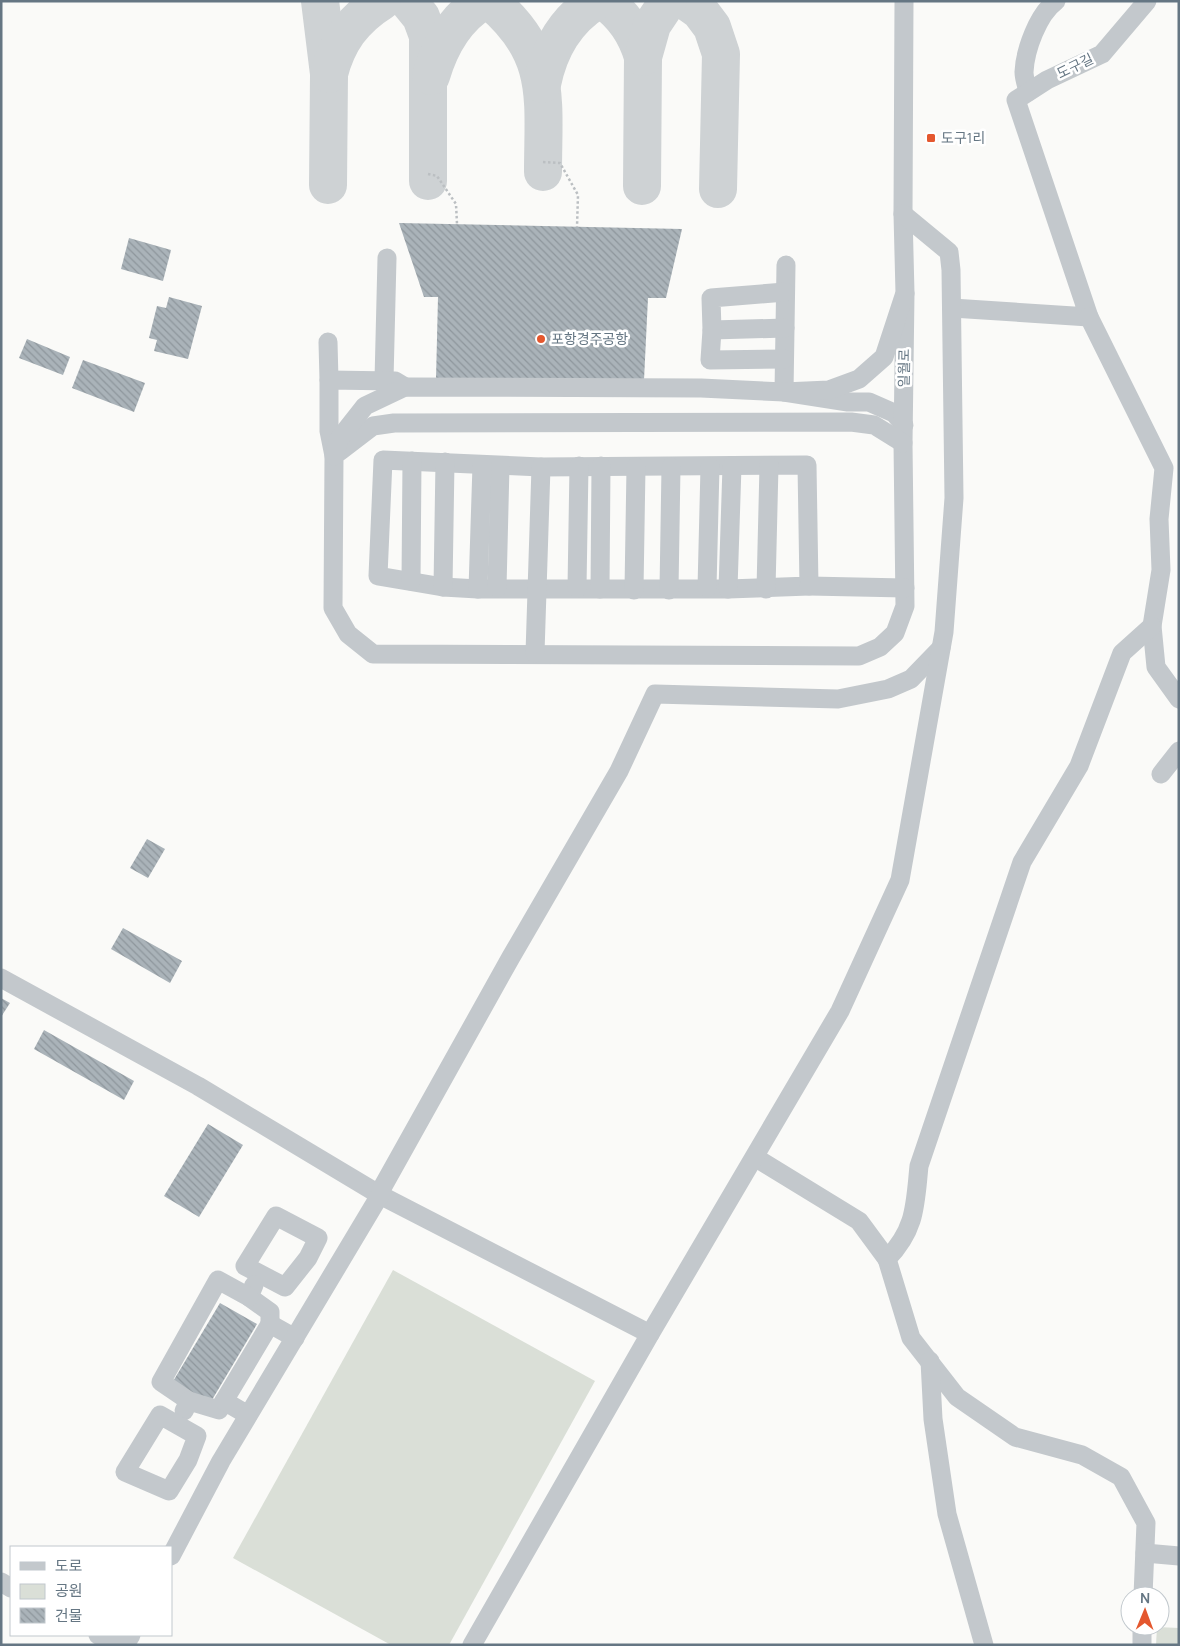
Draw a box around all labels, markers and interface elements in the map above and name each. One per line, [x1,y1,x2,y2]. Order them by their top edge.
street label: 도구길 [1053,49,1096,83]
place label: 도구1리 [941,128,985,147]
marker: 도구1리 [925,132,937,144]
place label: 포항경주공항 [551,329,628,348]
marker: 포항경주공항 [535,333,547,345]
street label: 일월로 [894,348,913,387]
legend [10,1546,172,1636]
text: 도로 [55,1555,83,1576]
text: 공원 [55,1580,83,1601]
north arrow [1120,1586,1170,1636]
text: N [1140,1588,1150,1607]
text: 건물 [55,1605,83,1626]

